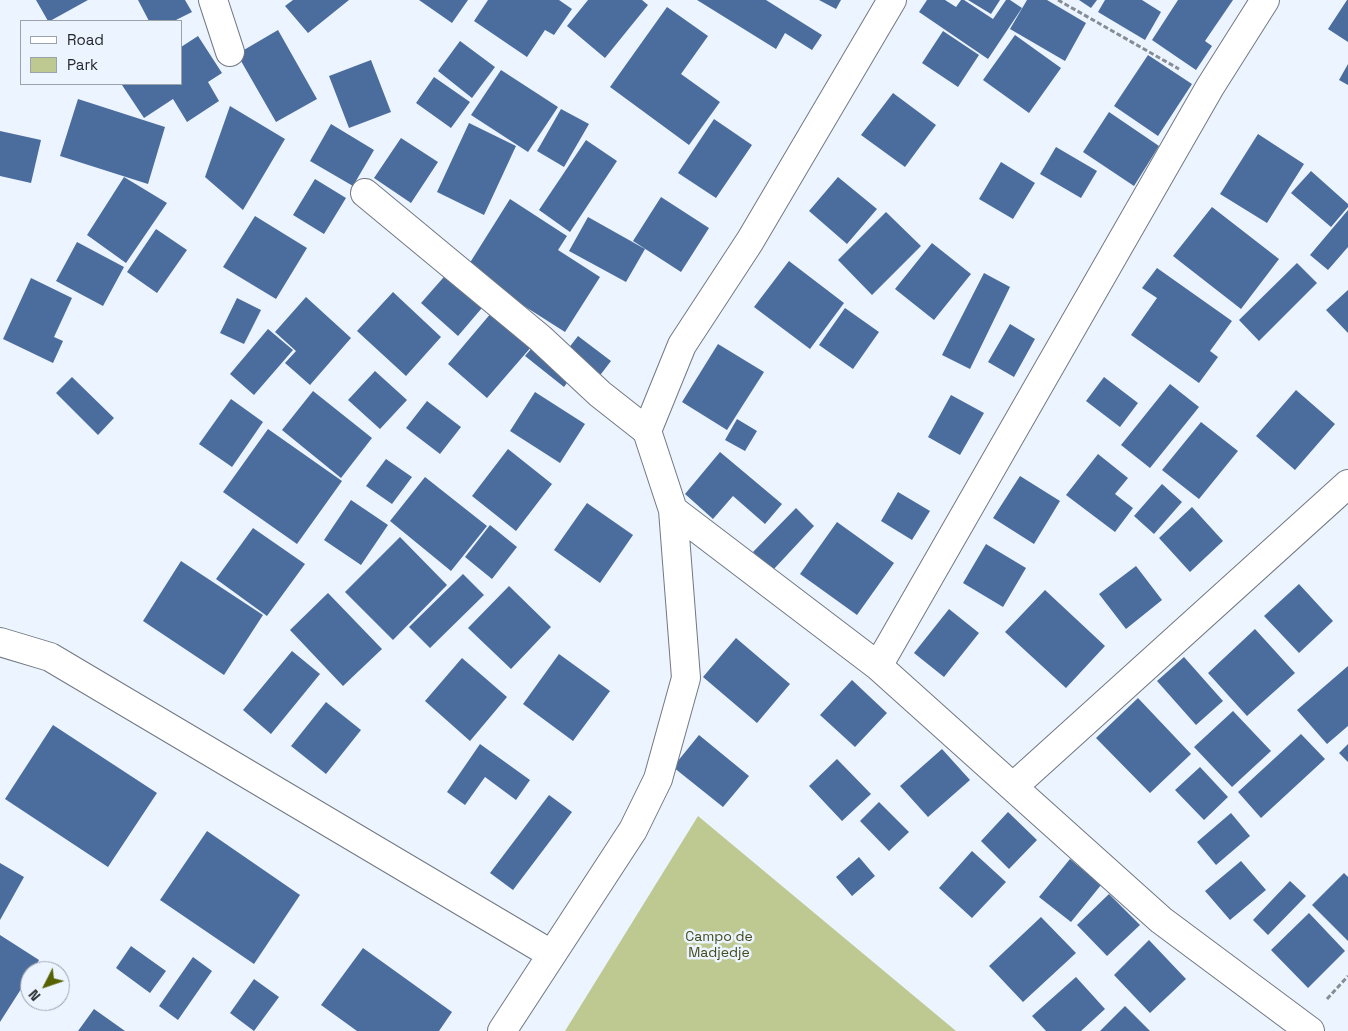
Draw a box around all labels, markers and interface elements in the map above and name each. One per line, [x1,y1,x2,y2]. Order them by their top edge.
legend [20,20,182,85]
text: Road [67,30,104,49]
text: Park [67,55,98,74]
park label: Campo de Madjedje [685,929,753,962]
north arrow [20,961,70,1011]
text: N [25,986,44,1005]

